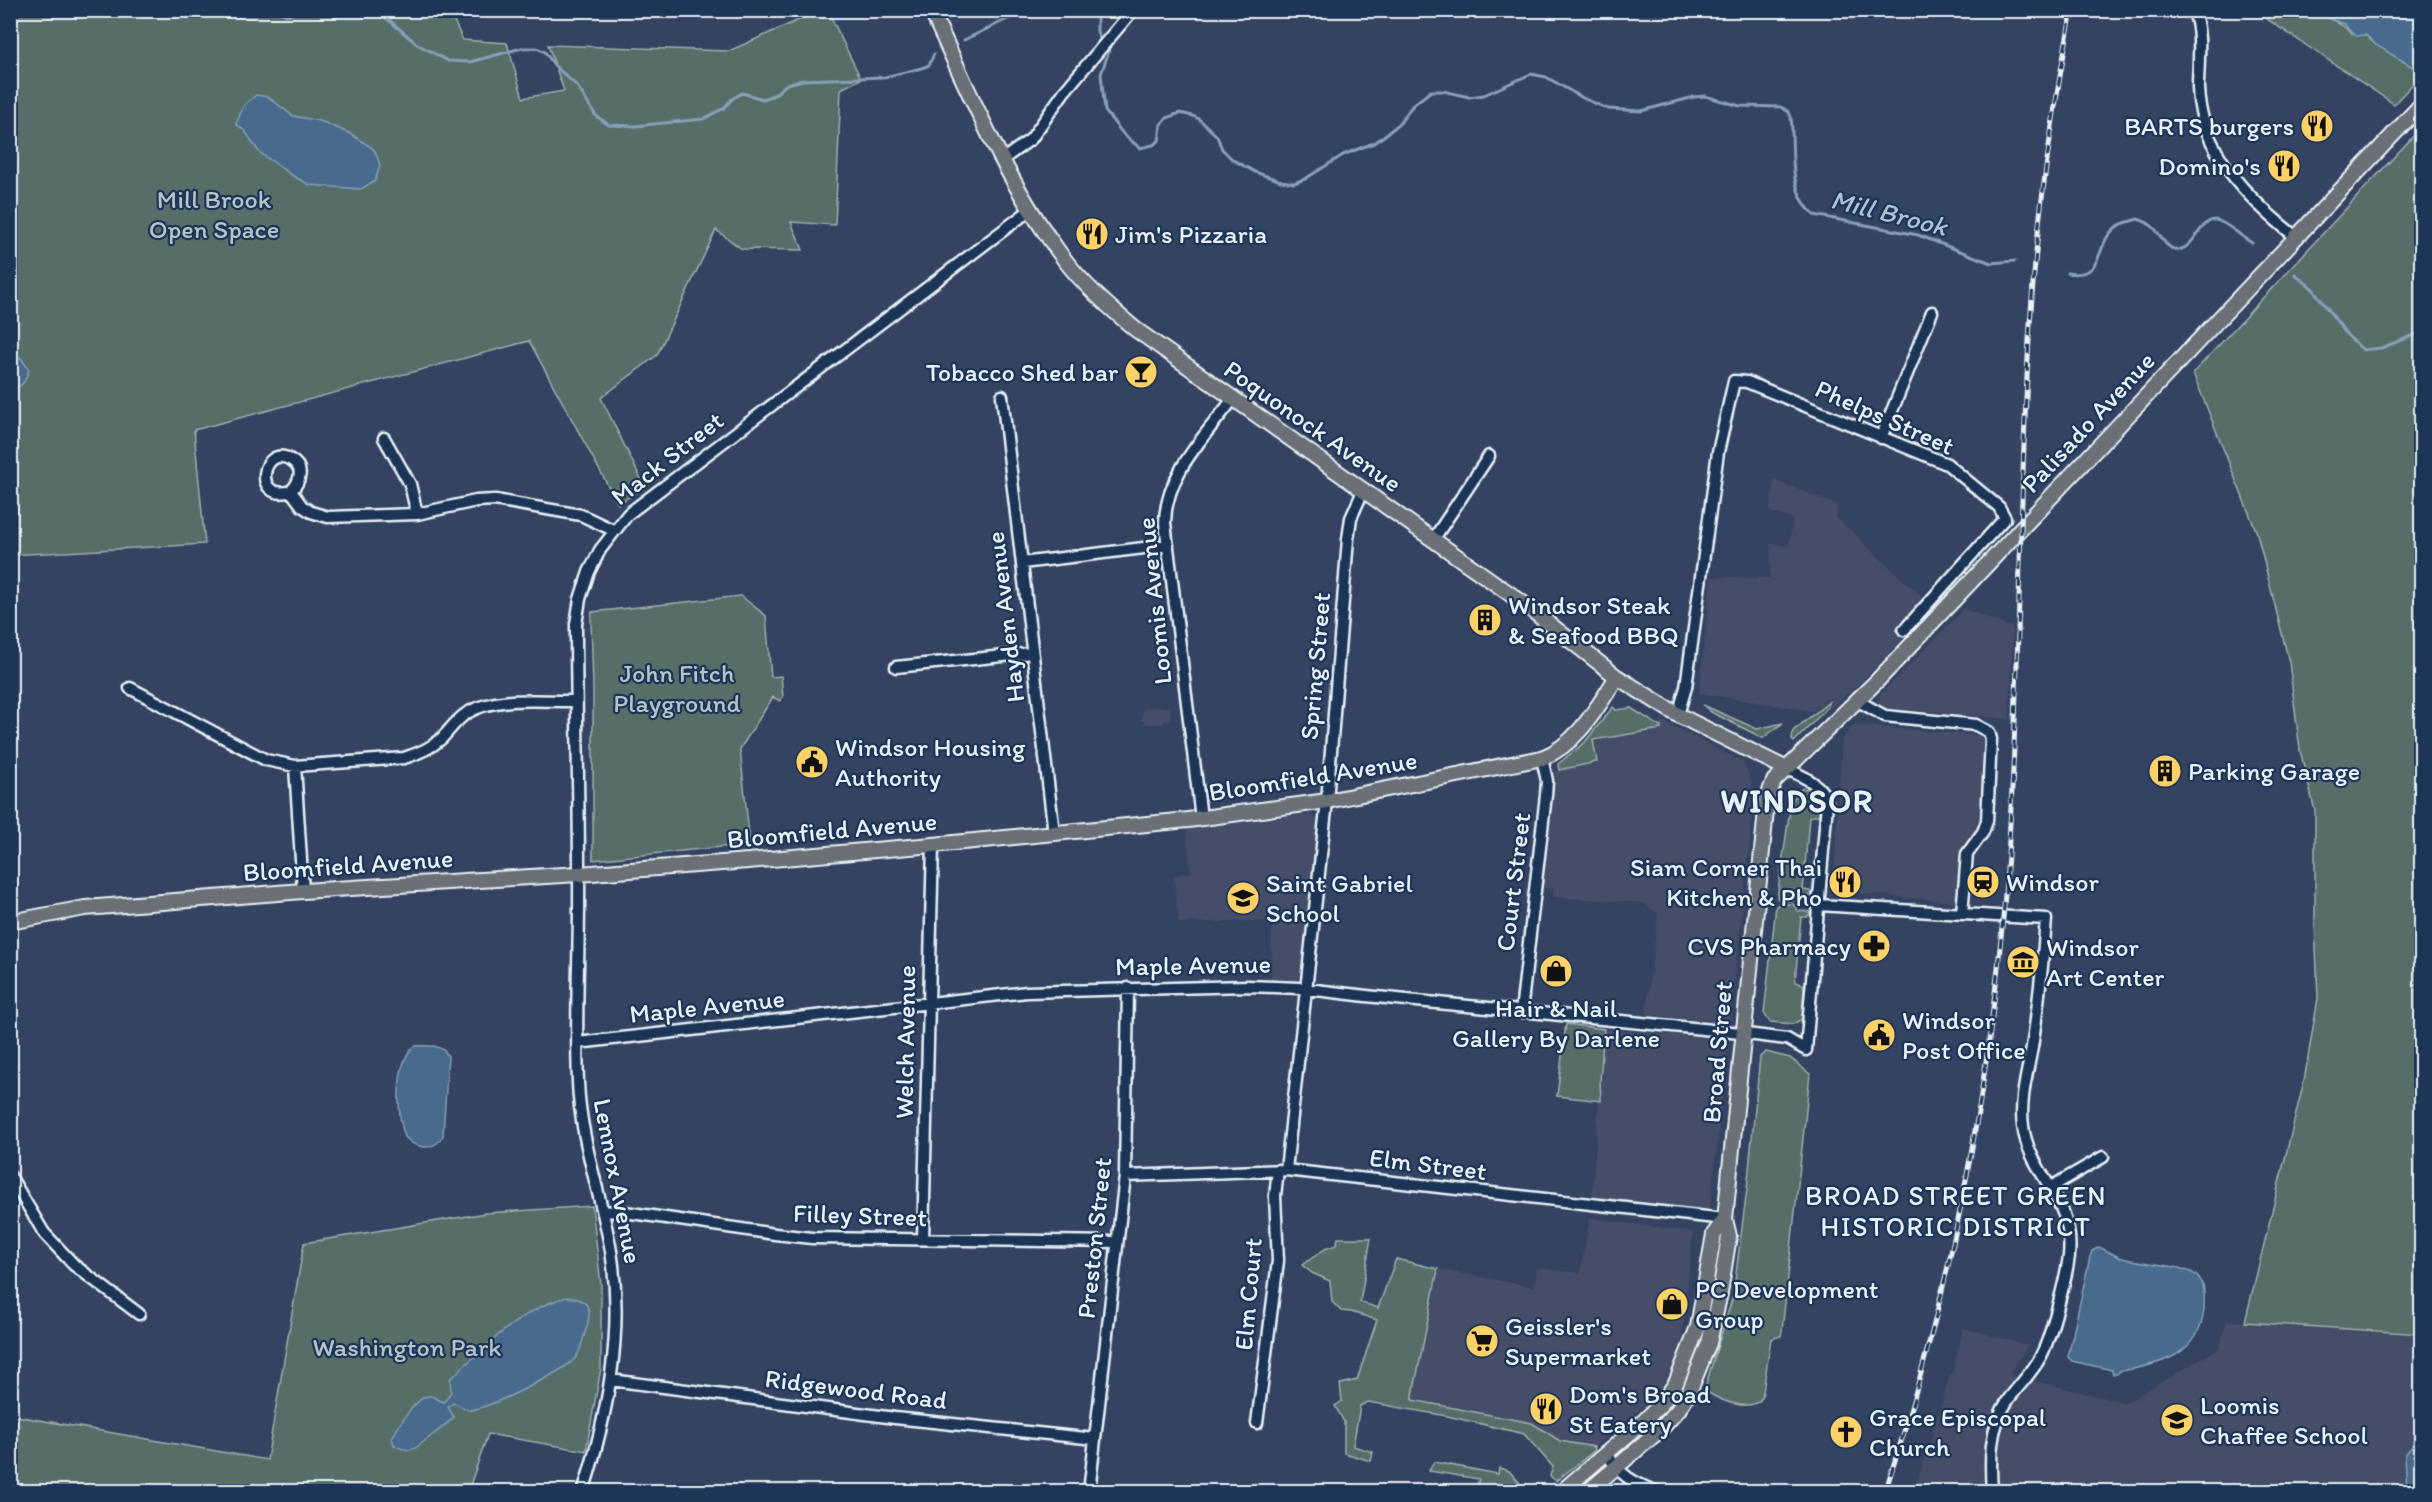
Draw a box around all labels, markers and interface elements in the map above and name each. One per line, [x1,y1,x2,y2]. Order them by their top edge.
restaurant icon: BARTS burgers [2299,108,2335,144]
place label: BARTS burgers [2124,110,2294,142]
restaurant icon: Domino's [2266,148,2302,184]
place label: Domino's [2158,150,2261,182]
water label: Mill Brook [1828,182,1953,243]
park label: Mill Brook Open Space [149,183,279,245]
restaurant icon: Jim's Pizzaria [1074,216,1110,252]
place label: Jim's Pizzaria [1115,218,1267,250]
street label: Palisado Avenue [2014,345,2162,499]
street label: Poquonock Avenue [1218,353,1408,499]
bar icon: Tobacco Shed bar [1123,354,1159,390]
place label: Tobacco Shed bar [926,356,1119,388]
street label: Phelps Street [1810,372,1960,462]
street label: Mack Street [604,404,730,512]
street label: Loomis Avenue [1129,516,1179,686]
street label: Hayden Avenue [979,530,1031,704]
place label: Windsor Steak & Seafood BBQ [1508,589,1679,651]
street label: Spring Street [1293,591,1337,741]
building icon: Windsor Steak & Seafood BBQ [1467,602,1503,638]
park label: John Fitch Playground [613,657,741,719]
place label: Windsor Housing Authority [835,731,1026,793]
public building icon: Windsor Housing Authority [794,744,830,780]
street label: Bloomfield Avenue [1206,744,1420,808]
building icon: Parking Garage [2147,753,2183,789]
place label: Parking Garage [2188,755,2360,787]
district label: WINDSOR [1720,782,1874,820]
street label: Bloomfield Avenue [726,805,938,855]
street label: Court Street [1489,811,1537,953]
street label: Bloomfield Avenue [242,842,454,888]
place label: Siam Corner Thai Kitchen & Pho [1630,851,1822,913]
restaurant icon: Siam Corner Thai Kitchen & Pho [1827,864,1863,900]
station icon: Windsor [1965,864,2001,900]
place label: Windsor [2006,866,2099,898]
place label: Saint Gabriel School [1266,867,1413,929]
school or university icon: Saint Gabriel School [1225,880,1261,916]
pharmacy icon: CVS Pharmacy [1856,928,1892,964]
place label: CVS Pharmacy [1687,930,1851,962]
place label: Windsor Art Center [2046,931,2165,993]
museum icon: Windsor Art Center [2005,944,2041,980]
street label: Maple Avenue [1115,948,1271,982]
shop icon: Hair & Nail Gallery By Darlene [1538,953,1574,989]
street label: Welch Avenue [888,965,922,1119]
street label: Broad Street [1695,979,1739,1124]
street label: Maple Avenue [628,982,786,1030]
place label: Hair & Nail Gallery By Darlene [1452,992,1660,1054]
place label: Windsor Post Office [1902,1004,2026,1066]
public building icon: Windsor Post Office [1861,1017,1897,1053]
street label: Lennox Avenue [586,1096,650,1266]
street label: Elm Street [1368,1141,1489,1187]
street label: Preston Street [1070,1156,1118,1320]
district label: BROAD STREET GREEN HISTORIC DISTRICT [1805,1179,2107,1243]
street label: Filley Street [792,1197,928,1233]
street label: Elm Court [1227,1236,1269,1352]
place label: PC Development Group [1695,1273,1879,1335]
shop icon: PC Development Group [1654,1286,1690,1322]
place label: Geissler's Supermarket [1505,1310,1651,1372]
supermarket icon: Geissler's Supermarket [1464,1323,1500,1359]
park label: Washington Park [312,1331,502,1363]
street label: Ridgewood Road [763,1362,949,1416]
place label: Dom's Broad St Eatery [1569,1378,1712,1440]
place label: Loomis Chaffee School [2200,1389,2368,1451]
restaurant icon: Dom's Broad St Eatery [1528,1391,1564,1427]
place label: Grace Episcopal Church [1869,1401,2046,1463]
school or university icon: Loomis Chaffee School [2159,1402,2195,1438]
church icon: Grace Episcopal Church [1828,1414,1864,1450]

